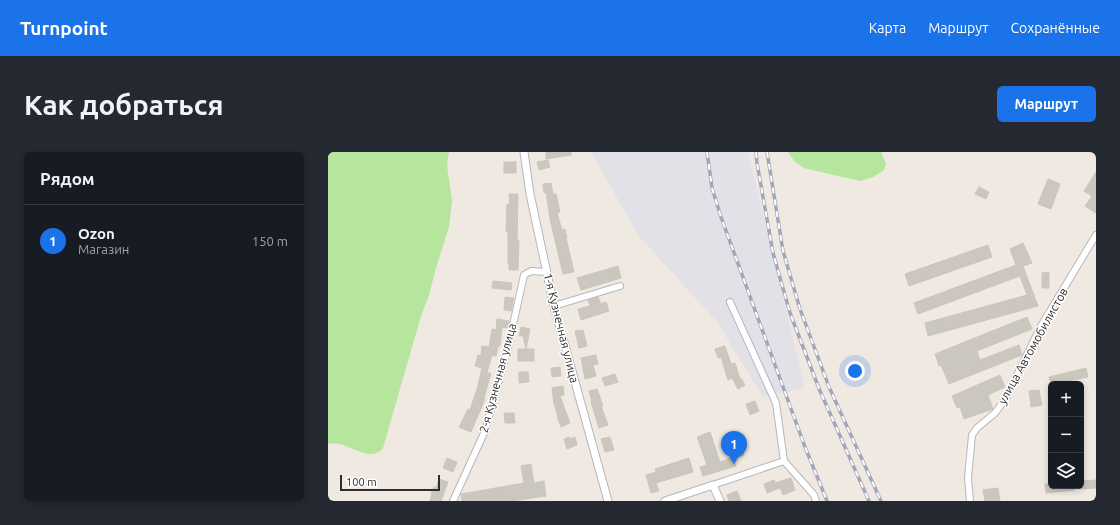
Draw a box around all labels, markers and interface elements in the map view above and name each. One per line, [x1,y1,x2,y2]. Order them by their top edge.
text: Turnpoint [20,17,108,39]
text: Карта [869,20,906,36]
text: Маршрут [928,20,989,36]
text: Сохранённые [1011,20,1100,36]
button: Маршрут [997,86,1096,122]
text: Как добраться [24,89,223,120]
text: Рядом [40,169,95,188]
text: Ozon [78,225,115,242]
text: 1 [49,234,57,248]
text: 150 m [252,234,288,248]
text: Магазин [78,242,129,256]
street label: 1-я Кузнечная улица [542,271,581,384]
street label: улица Автомобилистов [995,285,1070,406]
street label: 2-я Кузнечная улица [477,322,518,434]
your location [845,361,865,381]
map controls [1048,381,1084,489]
button: + [1048,381,1084,417]
button: − [1048,417,1084,453]
pin: 1 [721,431,747,464]
button: layers [1048,453,1084,489]
scale bar [340,473,440,492]
text: 100 m [346,476,377,488]

